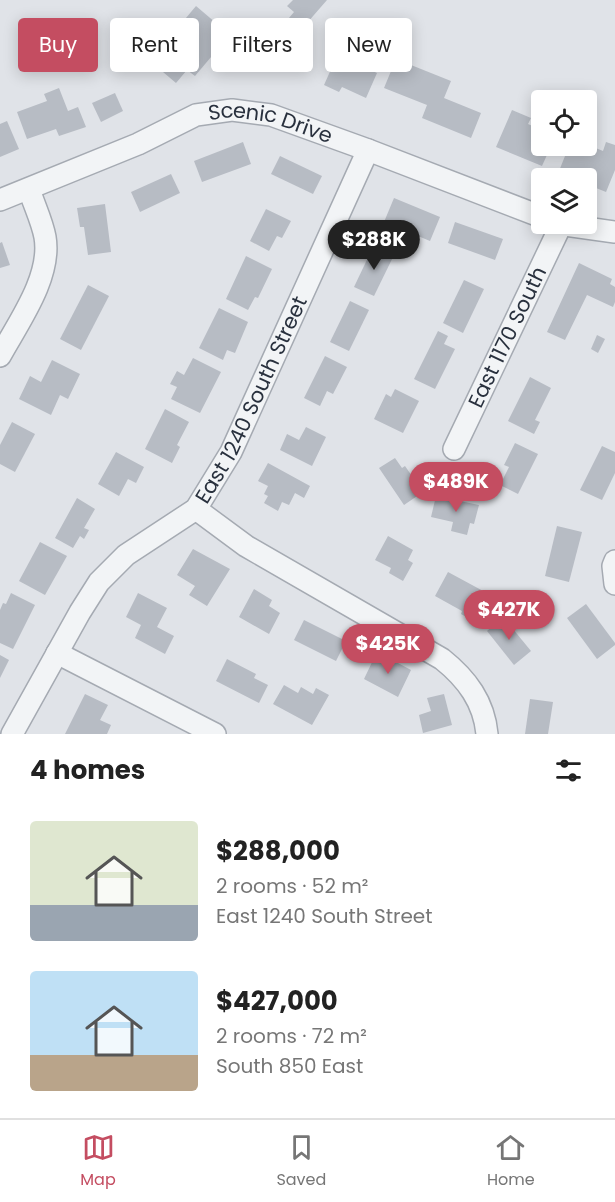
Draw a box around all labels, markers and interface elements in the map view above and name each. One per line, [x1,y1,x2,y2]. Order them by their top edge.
chip: Buy [18,18,98,72]
chip: Rent [110,18,199,72]
chip: Filters [211,18,313,72]
chip: New [325,18,412,72]
map controls [531,90,597,234]
button: locate [531,90,597,156]
street label: Scenic Drive [206,95,337,150]
button: layers [531,168,597,234]
pin: $288K [332,220,416,271]
text: $288K [342,225,406,253]
street label: East 1170 South [461,261,553,412]
street label: East 1240 South Street [188,291,314,509]
pin: $489K [414,462,498,513]
text: $489K [423,467,489,495]
pin: $427K [467,590,551,641]
text: $427K [478,595,540,623]
pin: $425K [346,624,430,675]
text: $425K [355,629,421,657]
text: 4 homes [30,752,145,788]
icon: filters [552,754,585,787]
text: $288,000 [216,833,340,869]
icon: home [78,845,150,917]
text: 2 rooms · 52 m² [216,872,368,900]
text: East 1240 South Street [216,902,433,930]
text: $427,000 [216,983,338,1019]
icon: home [78,995,150,1067]
text: 2 rooms · 72 m² [216,1022,367,1050]
text: South 850 East [216,1052,363,1080]
tab: Map [80,1131,116,1192]
tab: Saved [276,1131,326,1192]
tab: Home [487,1131,535,1192]

